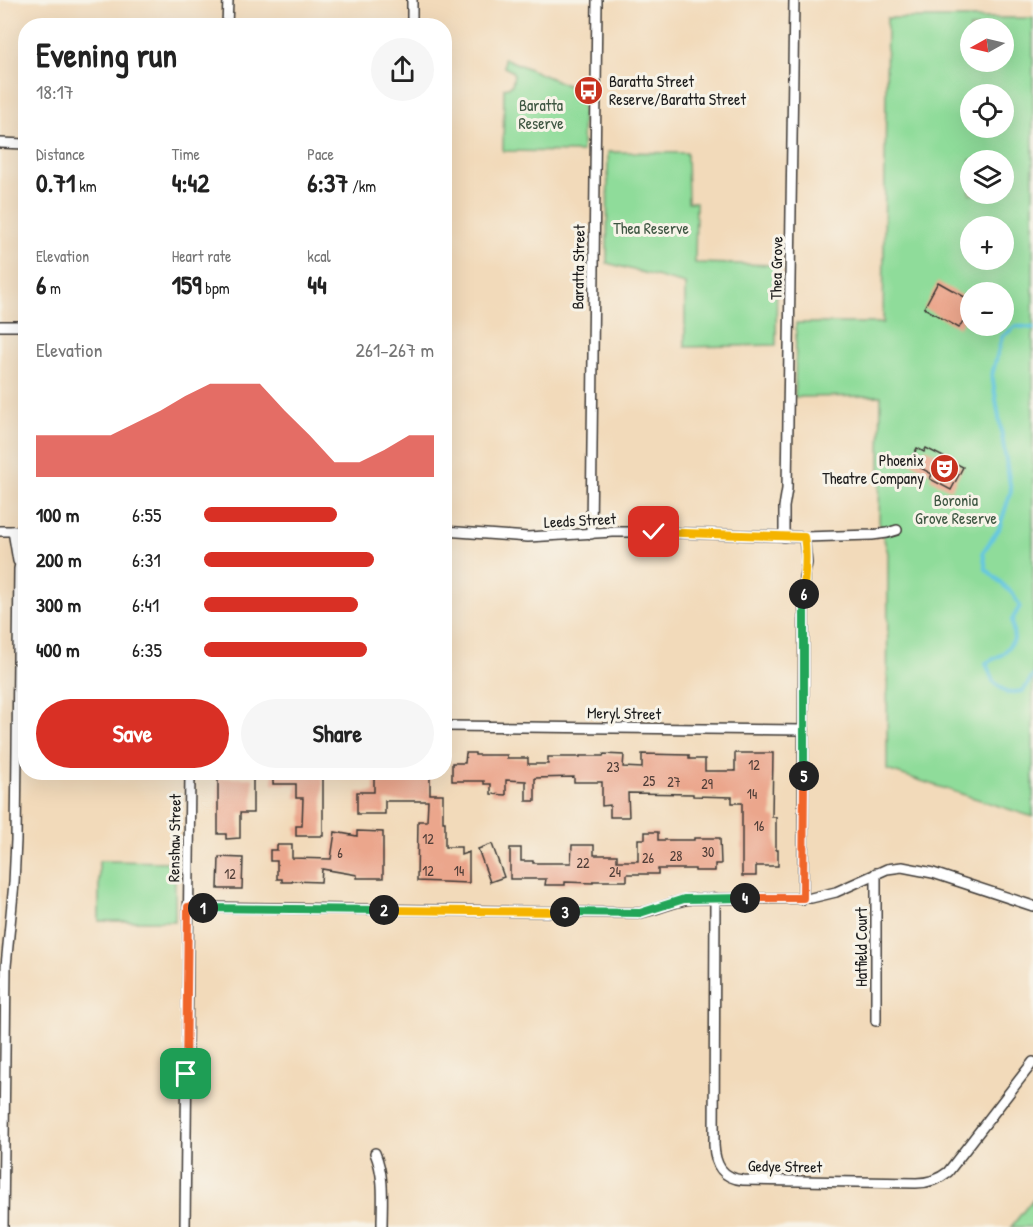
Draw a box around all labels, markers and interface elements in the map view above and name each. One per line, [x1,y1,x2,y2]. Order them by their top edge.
north arrow [960,18,1014,72]
map controls [960,18,1014,336]
text: Evening run [36,33,177,77]
button: share [371,38,434,101]
place label: Baratta Street Reserve/Baratta Street [609,70,746,110]
bus stop icon: Baratta Street Reserve/Baratta Street [572,74,604,106]
text: 18:17 [36,78,74,105]
button: locate [960,84,1014,138]
park label: Baratta Reserve [518,94,564,134]
text: Distance [36,143,85,165]
text: Time [172,143,200,165]
text: Pace [307,143,334,165]
button: layers [960,150,1014,204]
text: 0.71 [36,165,76,200]
text: 4:42 [172,165,209,200]
text: 6:37 [307,165,348,200]
text: km [76,175,97,197]
text: /km [348,175,376,197]
button: + [960,216,1014,270]
park label: Thea Reserve [613,217,689,239]
street label: Baratta Street [566,224,590,310]
street label: Thea Grove [764,235,788,300]
text: Elevation [36,245,89,267]
text: Heart rate [172,245,231,267]
text: kcal [307,245,331,267]
text: 6 [36,267,46,302]
text: 159 [172,267,202,302]
text: 44 [307,267,327,302]
text: m [46,277,61,299]
text: bpm [202,277,230,299]
button: − [960,282,1014,336]
text: Elevation [36,336,102,363]
text: 261–267 m [356,336,434,363]
place label: Phoenix Theatre Company [822,449,924,489]
theatre icon: Phoenix Theatre Company [929,453,961,485]
park label: Boronia Grove Reserve [915,489,998,529]
text: 100 m [36,501,79,528]
text: 6:55 [132,501,162,528]
pin [628,506,679,557]
street label: Leeds Street [543,507,617,533]
icon: check [637,515,670,548]
text: 200 m [36,546,81,573]
text: 6:31 [132,546,161,573]
pin: 6 [789,579,819,609]
text: 6 [801,583,807,605]
text: 300 m [36,591,81,618]
text: 6:41 [132,591,159,618]
text: 400 m [36,636,80,663]
text: 6:35 [132,636,162,663]
button: Save [36,699,229,768]
button: Share [241,699,434,768]
street label: Meryl Street [587,701,662,725]
house number: 12 [748,755,760,774]
house number: 23 [607,757,619,776]
pin: 5 [789,761,819,791]
text: 5 [801,765,807,787]
house number: 25 [643,771,655,790]
house number: 27 [667,772,681,791]
house number: 29 [701,774,713,793]
house number: 14 [747,784,757,803]
street label: Renshaw Street [162,793,186,882]
house number: 16 [754,816,765,835]
house number: 12 [422,829,434,848]
house number: 30 [702,842,714,861]
house number: 6 [337,843,343,862]
house number: 28 [670,846,682,865]
house number: 26 [642,848,654,867]
house number: 22 [576,853,590,872]
house number: 12 [422,861,434,880]
house number: 14 [454,861,464,880]
house number: 24 [609,862,621,881]
house number: 12 [224,864,236,883]
pin: 4 [730,883,760,913]
text: 4 [742,887,748,909]
pin: 1 [188,893,218,923]
pin: 2 [369,895,399,925]
text: 1 [200,897,206,919]
pin: 3 [550,897,580,927]
text: 2 [380,899,388,921]
text: 3 [561,901,569,923]
street label: Hatfield Court [850,907,872,987]
pin [160,1048,211,1099]
icon: arrive [169,1057,202,1090]
street label: Gedye Street [748,1154,823,1178]

